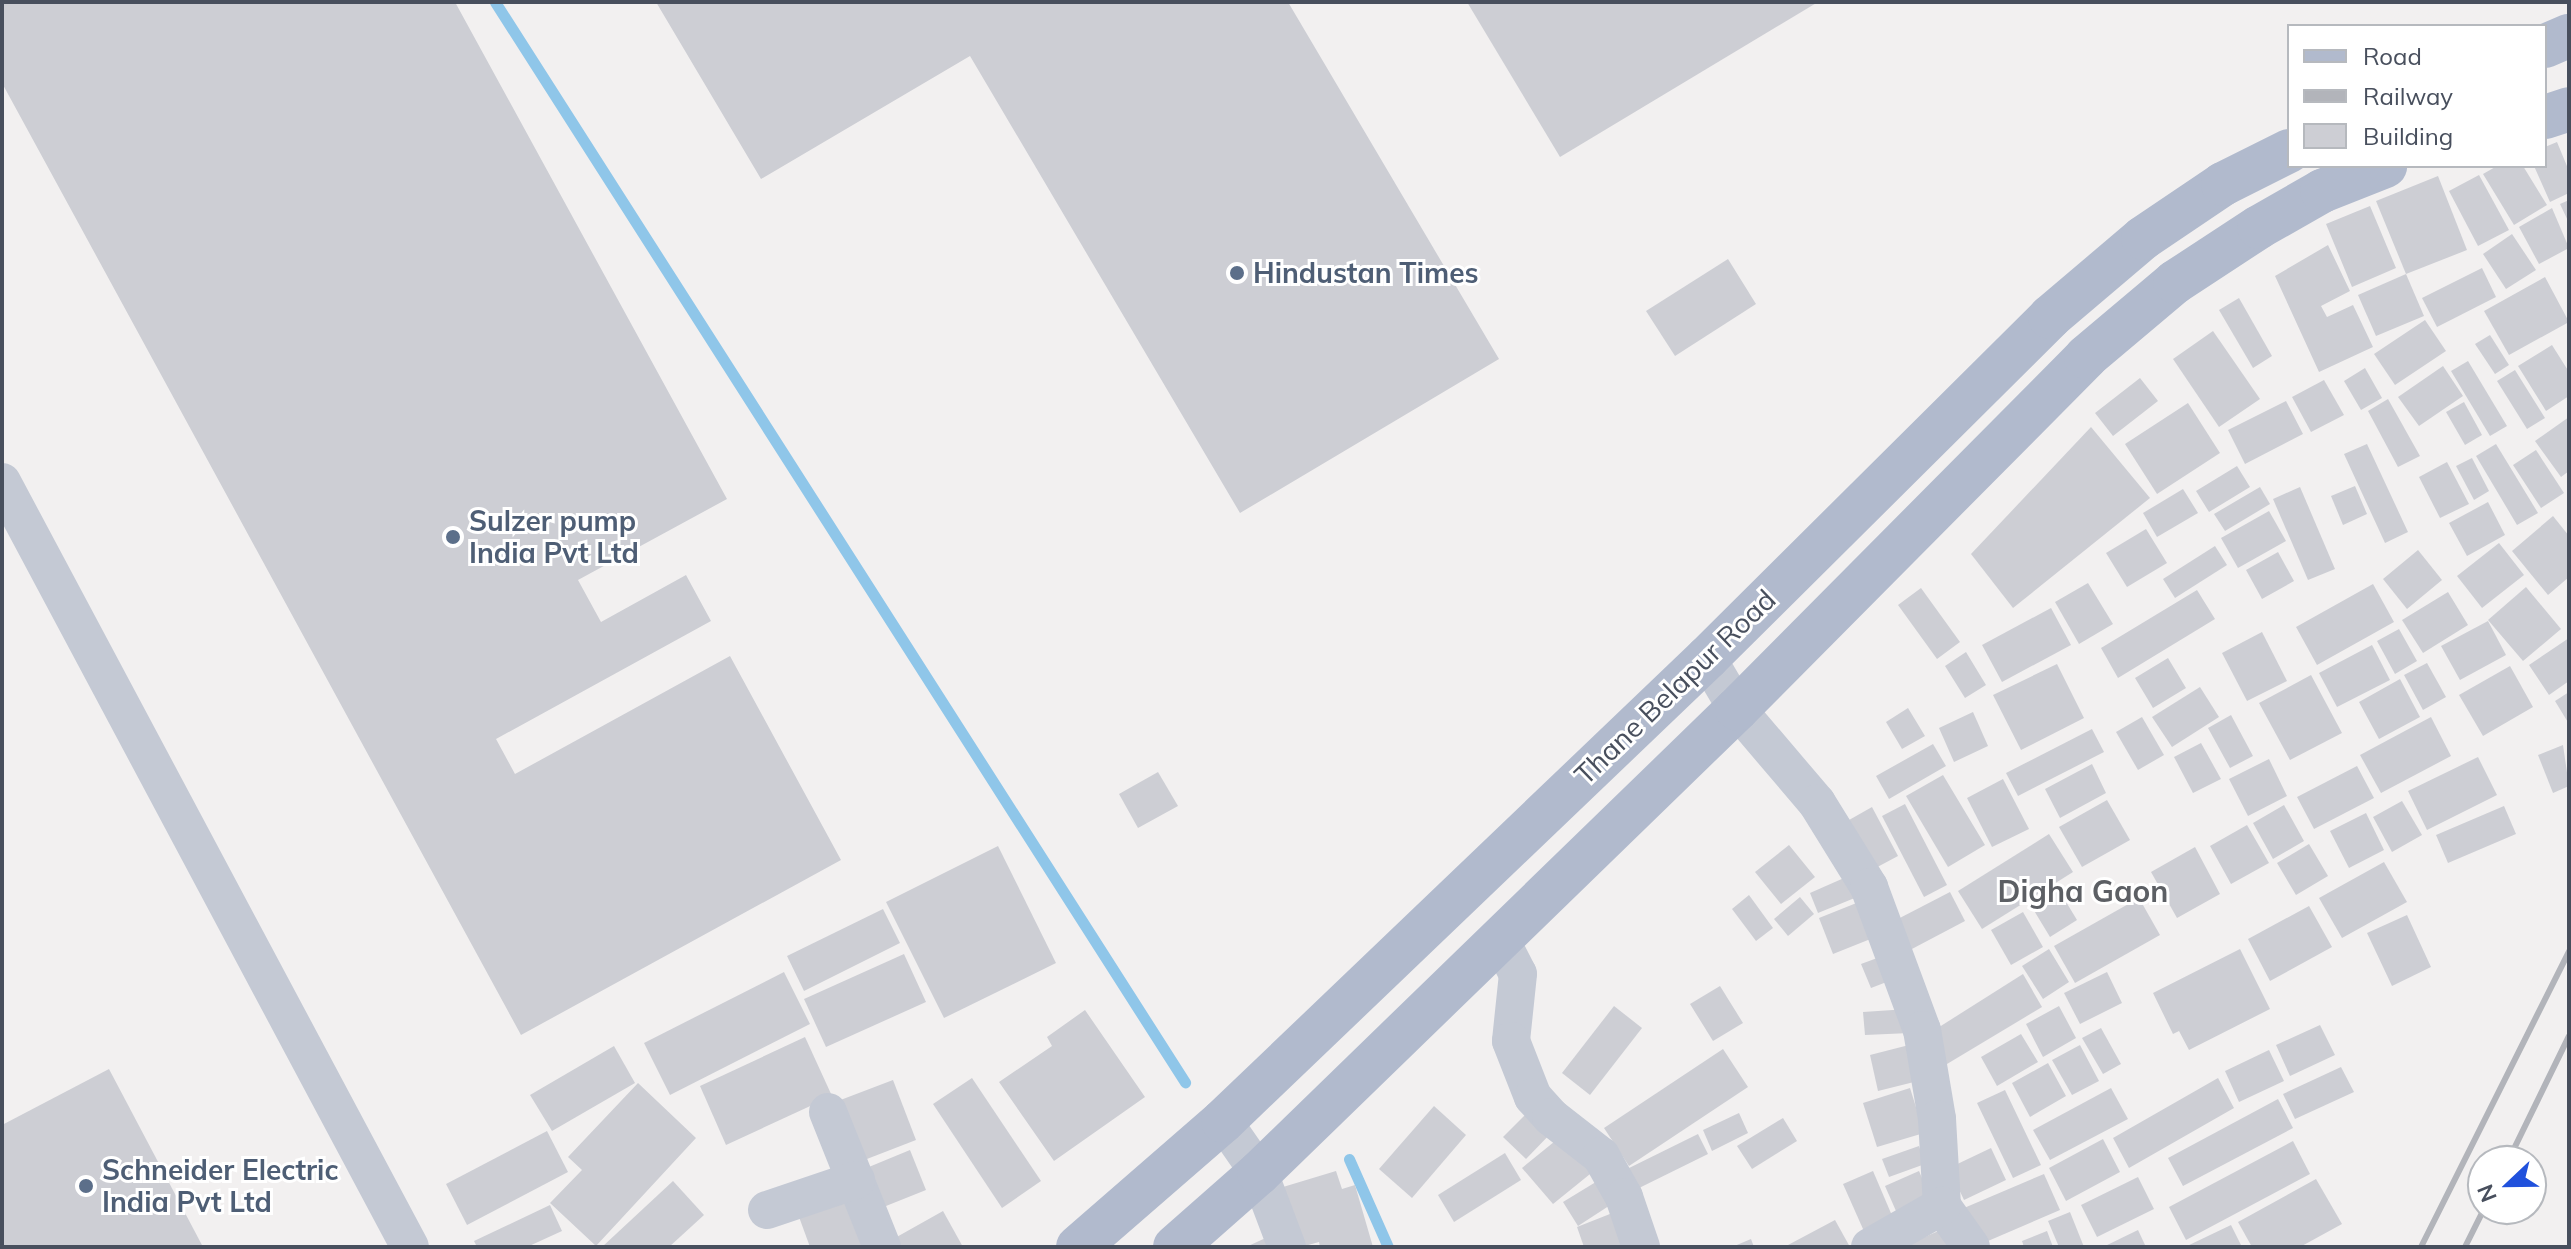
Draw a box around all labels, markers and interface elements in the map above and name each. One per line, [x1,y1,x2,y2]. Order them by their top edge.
legend [2287,24,2547,168]
text: Road [2363,41,2422,71]
text: Railway [2363,81,2453,111]
text: Building [2363,121,2453,151]
place label: Hindustan Times [1253,256,1479,290]
marker: Hindustan Times [1228,264,1246,282]
place label: Sulzer pump India Pvt Ltd [469,504,639,570]
marker: Sulzer pump India Pvt Ltd [444,528,462,546]
street label: Thane Belapur Road [1568,583,1782,791]
district label: Digha Gaon [1998,873,2168,909]
north arrow [2467,1145,2547,1225]
place label: Schneider Electric India Pvt Ltd [102,1153,338,1219]
marker: Schneider Electric India Pvt Ltd [77,1177,95,1195]
text: N [2471,1180,2503,1206]

